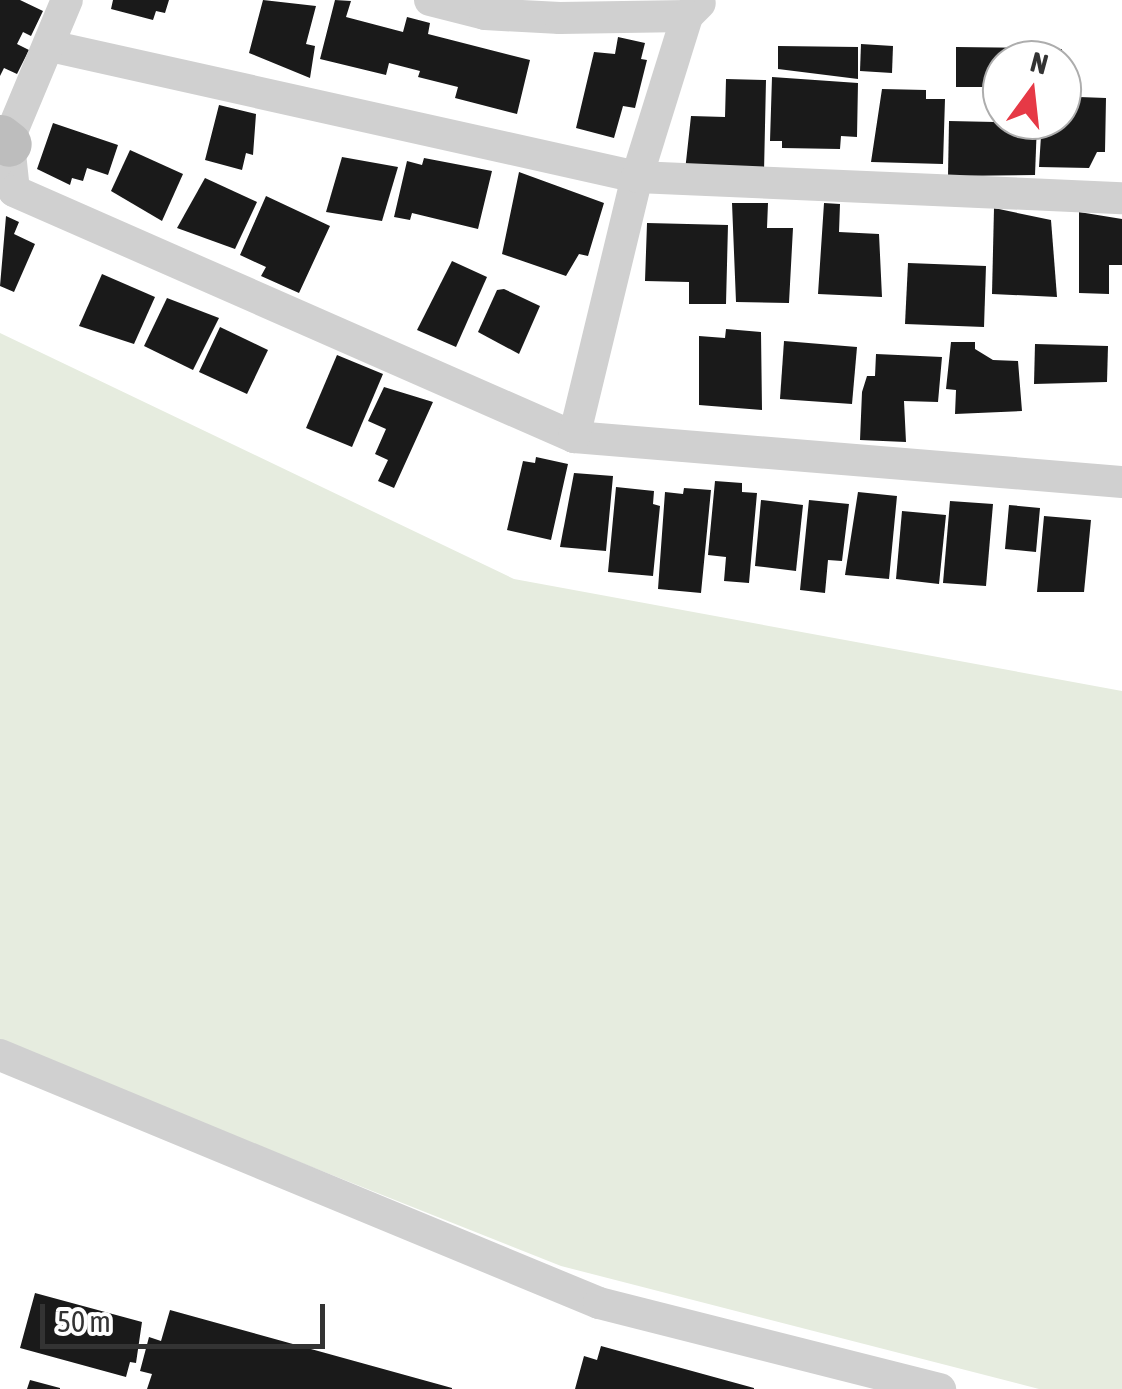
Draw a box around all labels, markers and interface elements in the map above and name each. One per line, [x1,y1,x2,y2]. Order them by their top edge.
north arrow [982,40,1082,140]
text: N [1027,45,1051,81]
scale bar [45,1284,330,1346]
text: 50 m [57,1304,111,1338]

